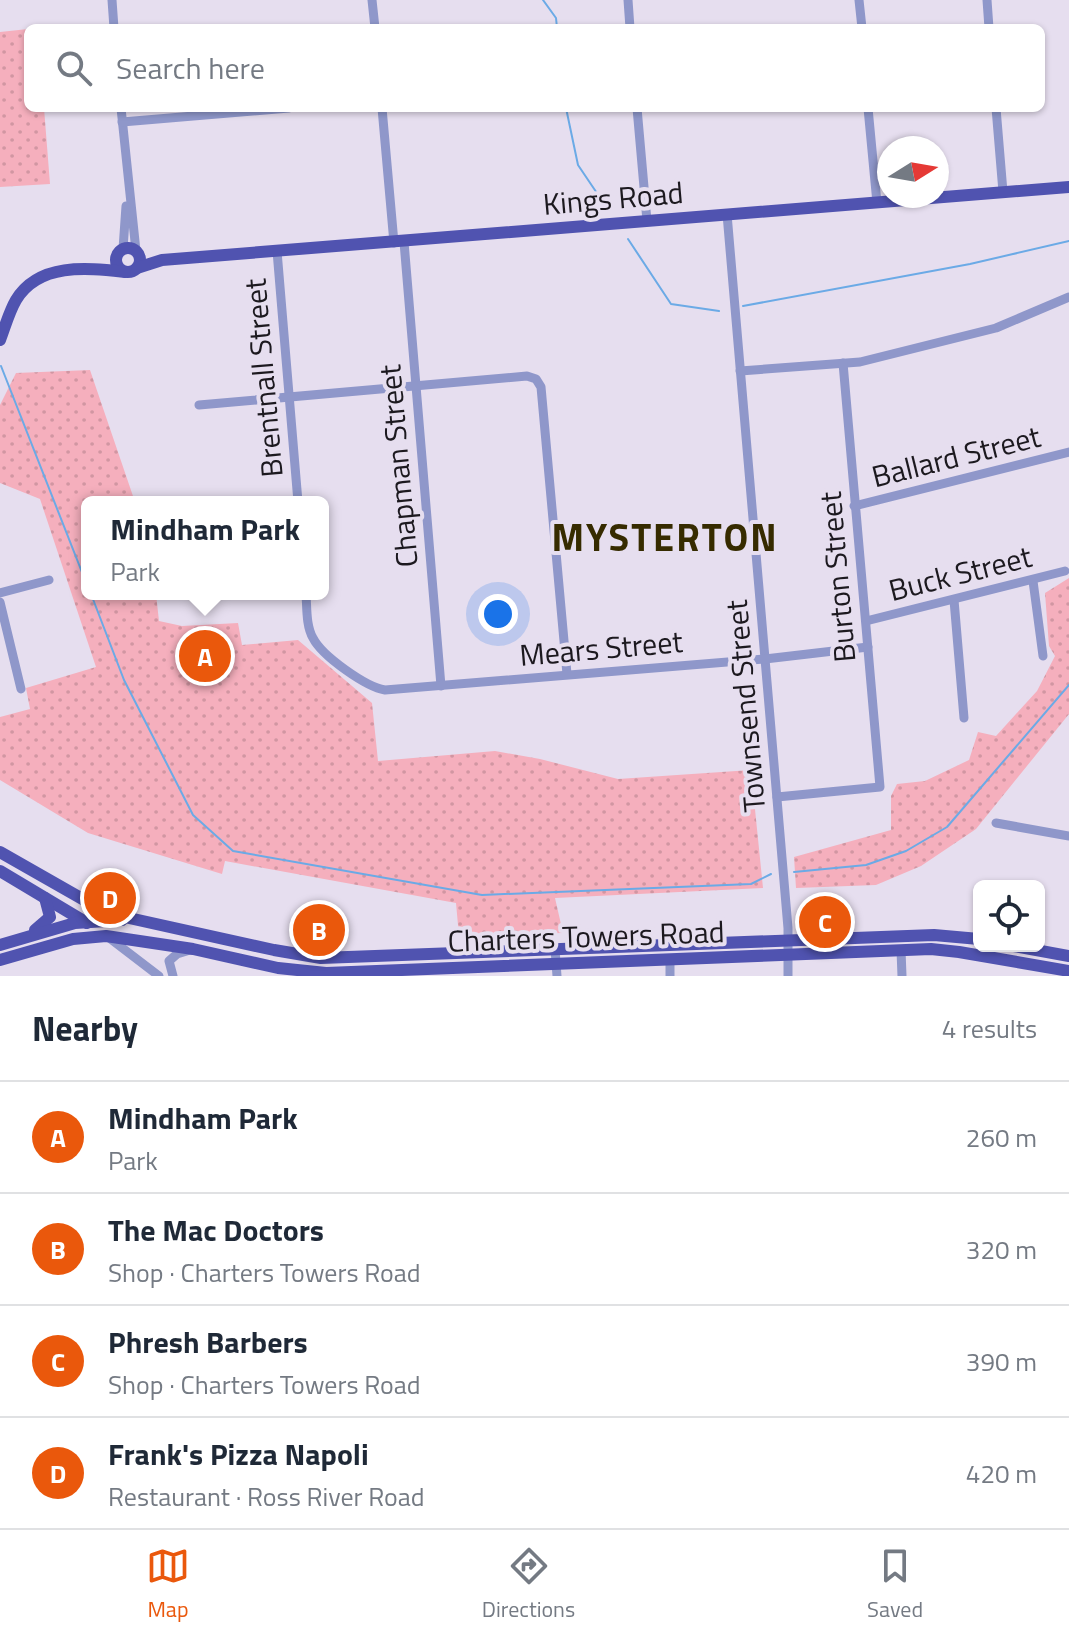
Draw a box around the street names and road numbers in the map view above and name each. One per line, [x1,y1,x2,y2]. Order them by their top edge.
street label: Kings Road [541,169,685,227]
street label: Brentnall Street [231,276,295,479]
street label: Chapman Street [366,362,430,569]
street label: Ballard Street [867,413,1046,499]
street label: Burton Street [807,489,867,664]
street label: Buck Street [884,533,1037,613]
street label: Townsend Street [713,598,777,814]
street label: Mears Street [518,618,685,678]
street label: Charters Towers Road [447,908,725,964]

